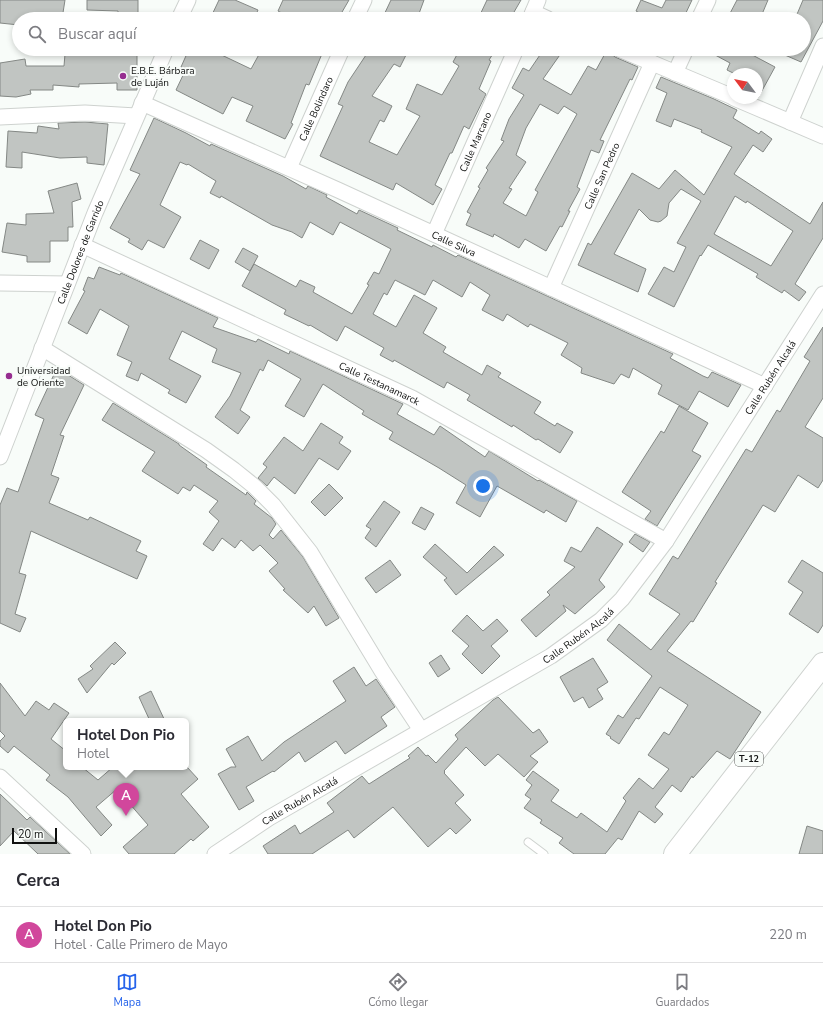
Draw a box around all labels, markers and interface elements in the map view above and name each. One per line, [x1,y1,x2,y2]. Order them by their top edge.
search box [12,12,811,56]
icon: search [26,23,48,45]
text: Buscar aquí [58,24,136,44]
place label: E.B.E. Bárbara de Luján [131,64,195,90]
north arrow [727,68,763,104]
marker: E.B.E. Bárbara de Luján [118,71,128,81]
street label: Calle Bolindaro [296,74,337,144]
street label: Calle Marcano [456,109,495,174]
street label: Calle San Pedro [581,140,624,212]
street label: Calle Dolores de Garrido [54,198,108,306]
street label: Calle Silva [429,228,478,260]
street label: Calle Rubén Alcalá [742,338,800,418]
street label: Calle Testanamarck [336,359,423,409]
place label: Universidad de Oriente [17,364,70,390]
marker: Universidad de Oriente [4,371,14,381]
your location [473,476,493,496]
street label: Calle Rubén Alcalá [540,605,617,667]
popup [63,718,189,770]
text: Hotel Don Pio [77,725,175,745]
text: Hotel [77,745,109,763]
road number: T-12 [735,752,763,766]
street label: Calle Rubén Alcalá [259,774,341,829]
pin: A [113,783,139,816]
scale bar [12,826,57,845]
text: 20 m [18,827,43,842]
text: Cerca [16,869,60,892]
text: Hotel Don Pio [54,916,152,936]
text: A [24,926,34,944]
text: 220 m [769,926,807,944]
text: Hotel · Calle Primero de Mayo [54,936,228,954]
tab: Mapa [114,971,141,1010]
tab: Cómo llegar [368,971,428,1010]
tab: Guardados [655,971,709,1010]

